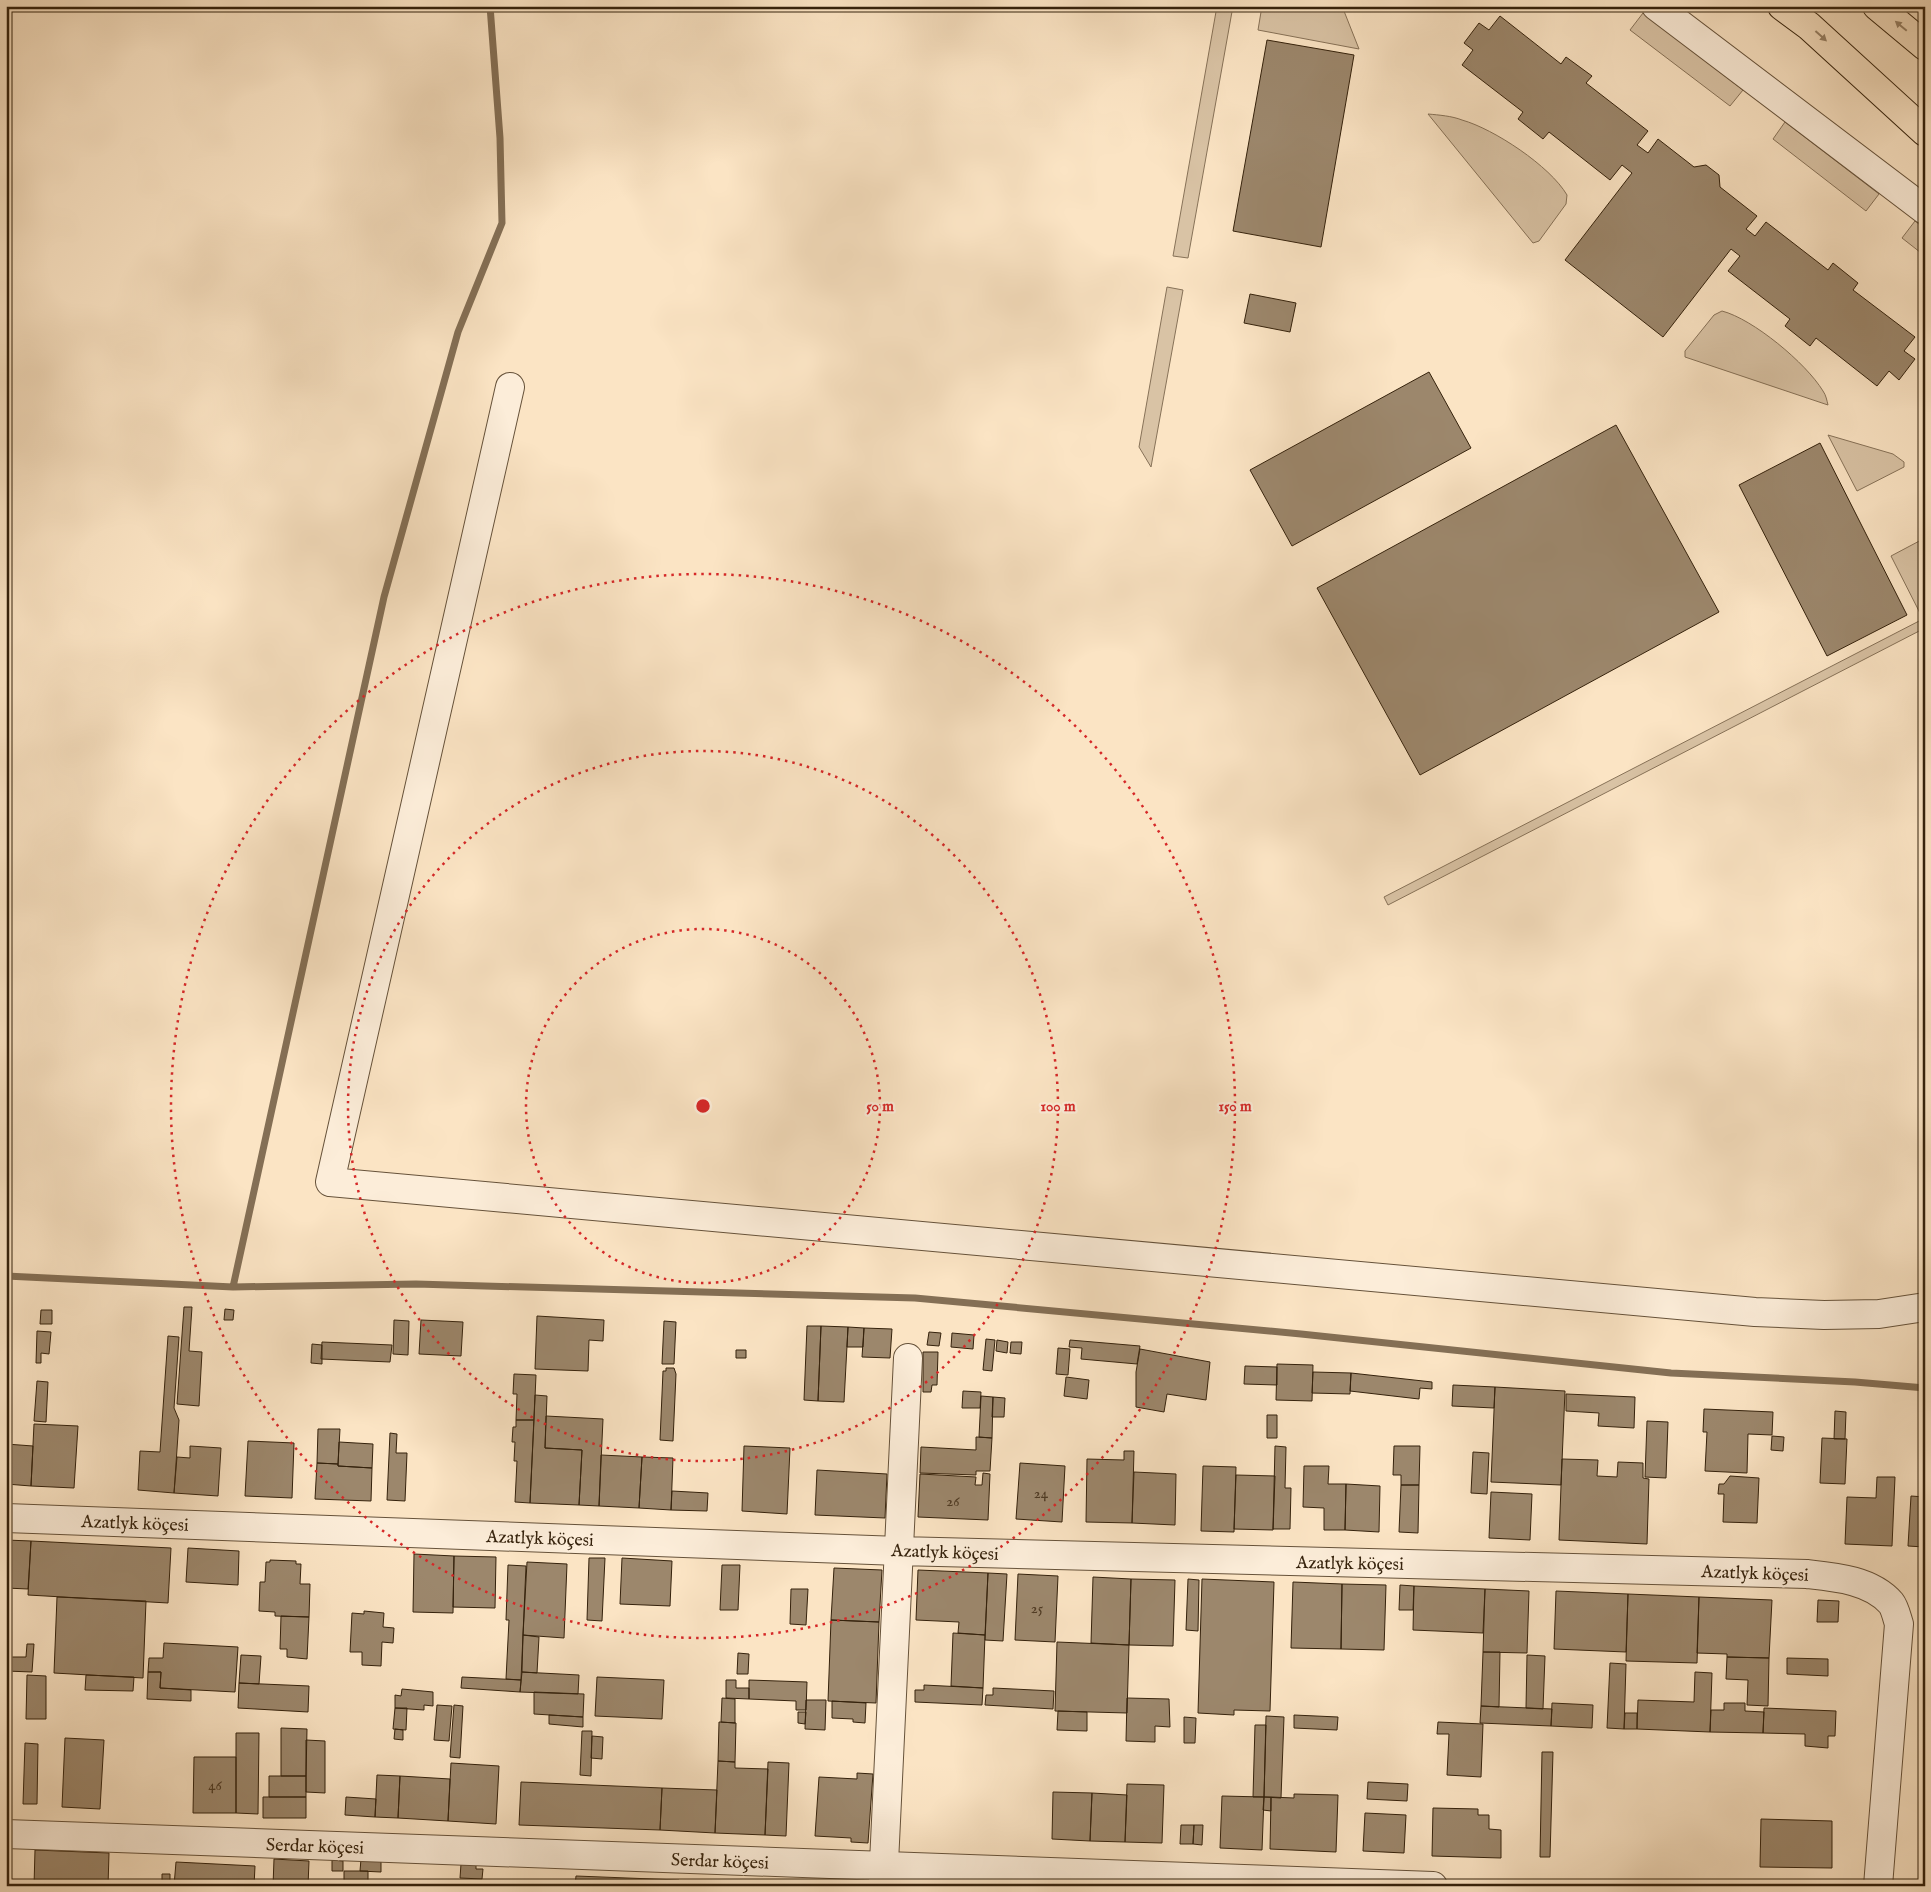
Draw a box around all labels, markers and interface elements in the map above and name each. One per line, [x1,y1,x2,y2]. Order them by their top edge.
one-way arrow [1895,21,1907,32]
one-way arrow [1814,31,1827,42]
centre of rings [694,1097,712,1115]
text: 50 m [866,1097,894,1116]
text: 100 m [1040,1097,1076,1116]
text: 150 m [1218,1097,1252,1116]
house number: 24 [1034,1484,1049,1503]
house number: 26 [946,1492,960,1511]
street label: Azatlyk köçesi [80,1511,189,1538]
street label: Azatlyk köçesi [485,1526,594,1553]
street label: Azatlyk köçesi [890,1540,999,1567]
street label: Azatlyk köçesi [1295,1552,1404,1577]
street label: Azatlyk köçesi [1700,1561,1809,1588]
house number: 25 [1031,1599,1044,1618]
house number: 46 [208,1776,223,1795]
street label: Serdar köçesi [265,1834,365,1861]
street label: Serdar köçesi [670,1849,770,1876]

